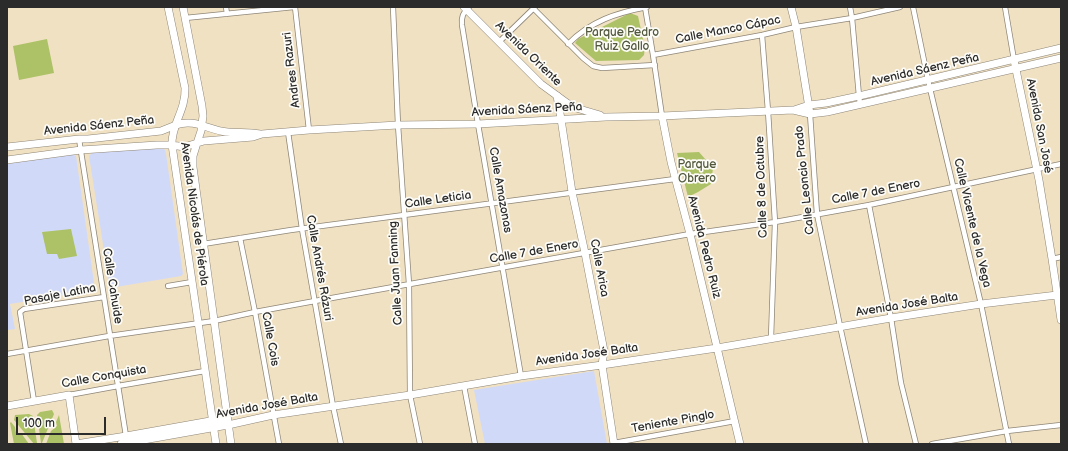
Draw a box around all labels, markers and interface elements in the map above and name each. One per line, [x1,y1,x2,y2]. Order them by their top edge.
street label: Calle Manco Cápac [674,13,782,47]
street label: Avenida Oriente [492,19,564,89]
park label: Parque Pedro Ruiz Gallo [585,26,659,54]
street label: Andres Razuri [280,31,304,109]
street label: Avenida Sáenz Peña [869,51,981,89]
street label: Avenida San José [1023,77,1055,175]
street label: Avenida Sáenz Peña [471,100,583,120]
street label: Avenida Sáenz Peña [43,113,155,139]
street label: Calle Leoncio Prado [792,125,818,235]
street label: Calle 8 de Octubre [753,136,771,238]
street label: Avenida Nicolás de Piérola [177,141,211,287]
street label: Calle Amazonas [485,146,515,234]
street label: Calle Vicente de la Vega [950,157,994,289]
park label: Parque Obrero [678,158,716,186]
street label: Calle 7 de Enero [830,176,922,208]
street label: Calle Leticia [404,188,472,212]
street label: Avenida Pedro Ruiz [684,194,724,300]
street label: Calle Andrés Rázuri [303,214,335,322]
street label: Calle Juan Fanning [386,221,406,325]
street label: Calle 7 de Enero [488,237,580,267]
street label: Calle Arica [586,238,612,298]
street label: Calle Cahuide [99,247,125,325]
street label: Pasaje Latina [23,281,97,309]
street label: Avenida José Balta [855,290,959,320]
street label: Calle Cois [258,311,282,367]
street label: Avenida José Balta [535,341,639,369]
street label: Calle Conquista [61,362,147,392]
street label: Avenida José Balta [215,390,319,422]
street label: Teniente Pinglo [631,408,715,436]
scale bar [18,409,108,435]
text: 100 m [23,416,55,431]

